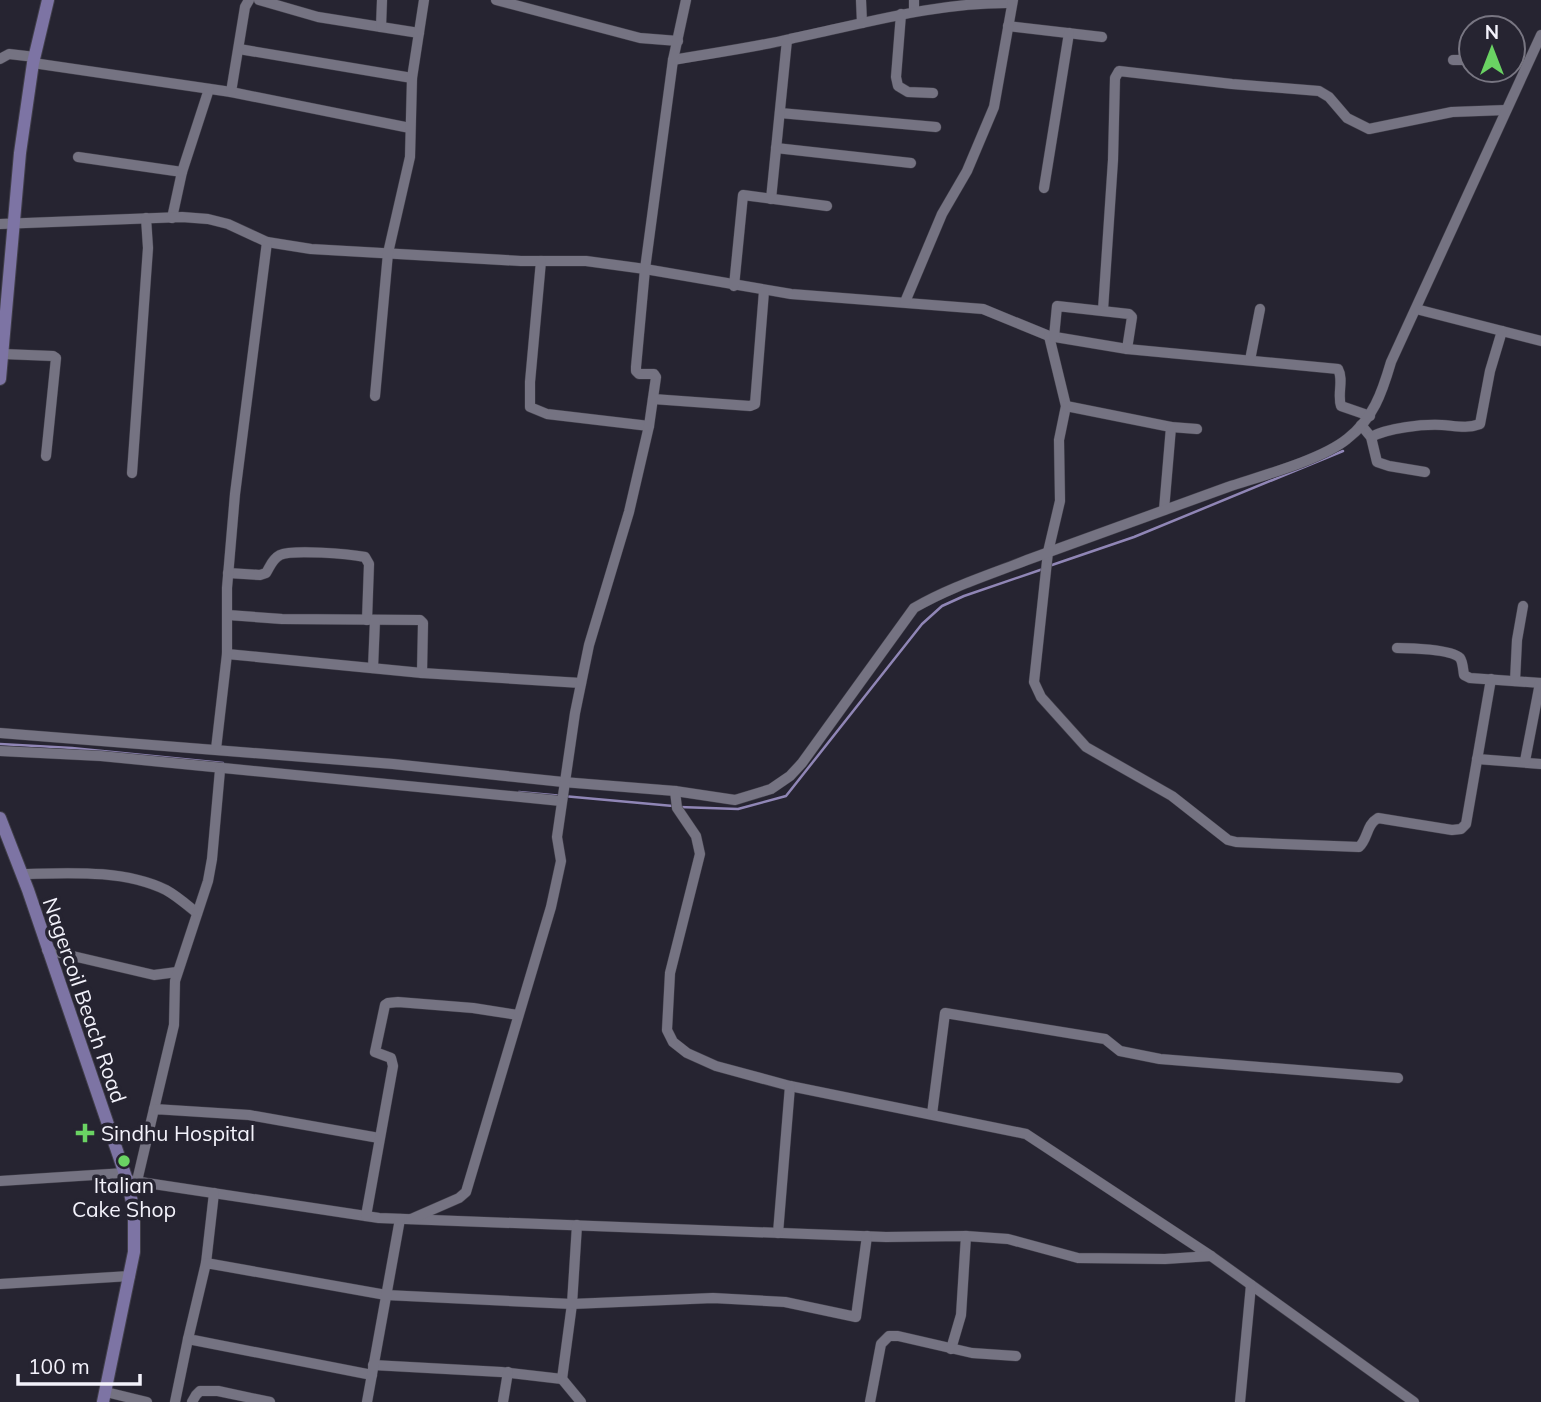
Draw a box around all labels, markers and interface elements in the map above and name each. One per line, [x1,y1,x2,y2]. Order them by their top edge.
north arrow [1457,14,1527,84]
text: N [1485,20,1499,44]
street label: Nagercoil Beach Road [38,894,132,1106]
place label: Sindhu Hospital [101,1120,255,1146]
marker: Sindhu Hospital [75,1123,95,1143]
marker: Italian Cake Shop [116,1153,132,1169]
place label: Italian Cake Shop [72,1172,176,1222]
scale bar [18,1342,140,1386]
text: 100 m [28,1353,90,1379]

